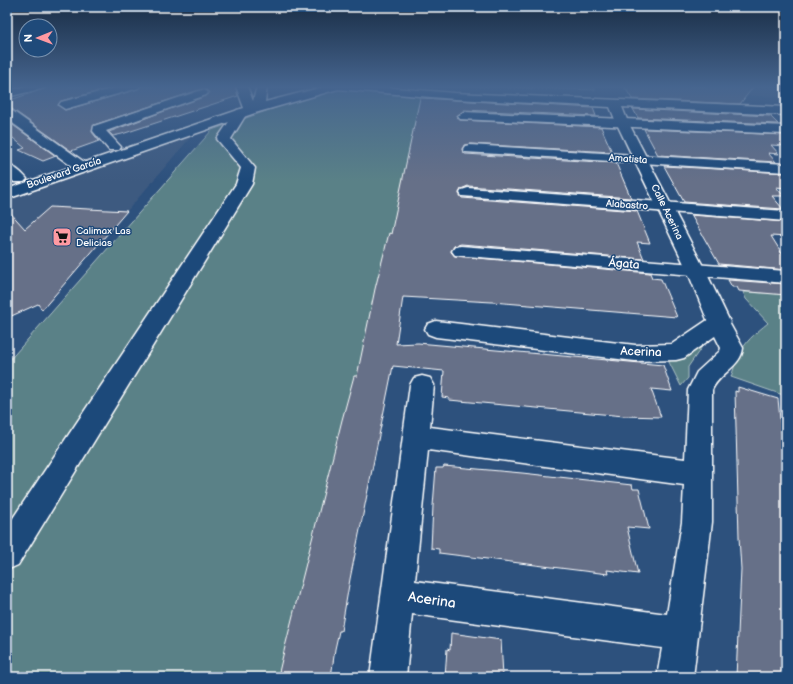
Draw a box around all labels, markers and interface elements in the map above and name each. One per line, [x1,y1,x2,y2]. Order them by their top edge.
north arrow [18,18,58,58]
text: N [22,34,35,42]
street label: Amatista [608,152,648,166]
street label: Boulevard García [25,154,103,191]
street label: Calle Acerina [648,182,686,242]
street label: Alabastro [605,198,649,212]
place label: Calimax Las Delicias [76,225,131,249]
supermarket icon: Calimax Las Delicias [51,226,73,248]
street label: Ágata [608,253,640,273]
street label: Acerina [620,344,662,360]
street label: Acerina [407,588,457,612]

